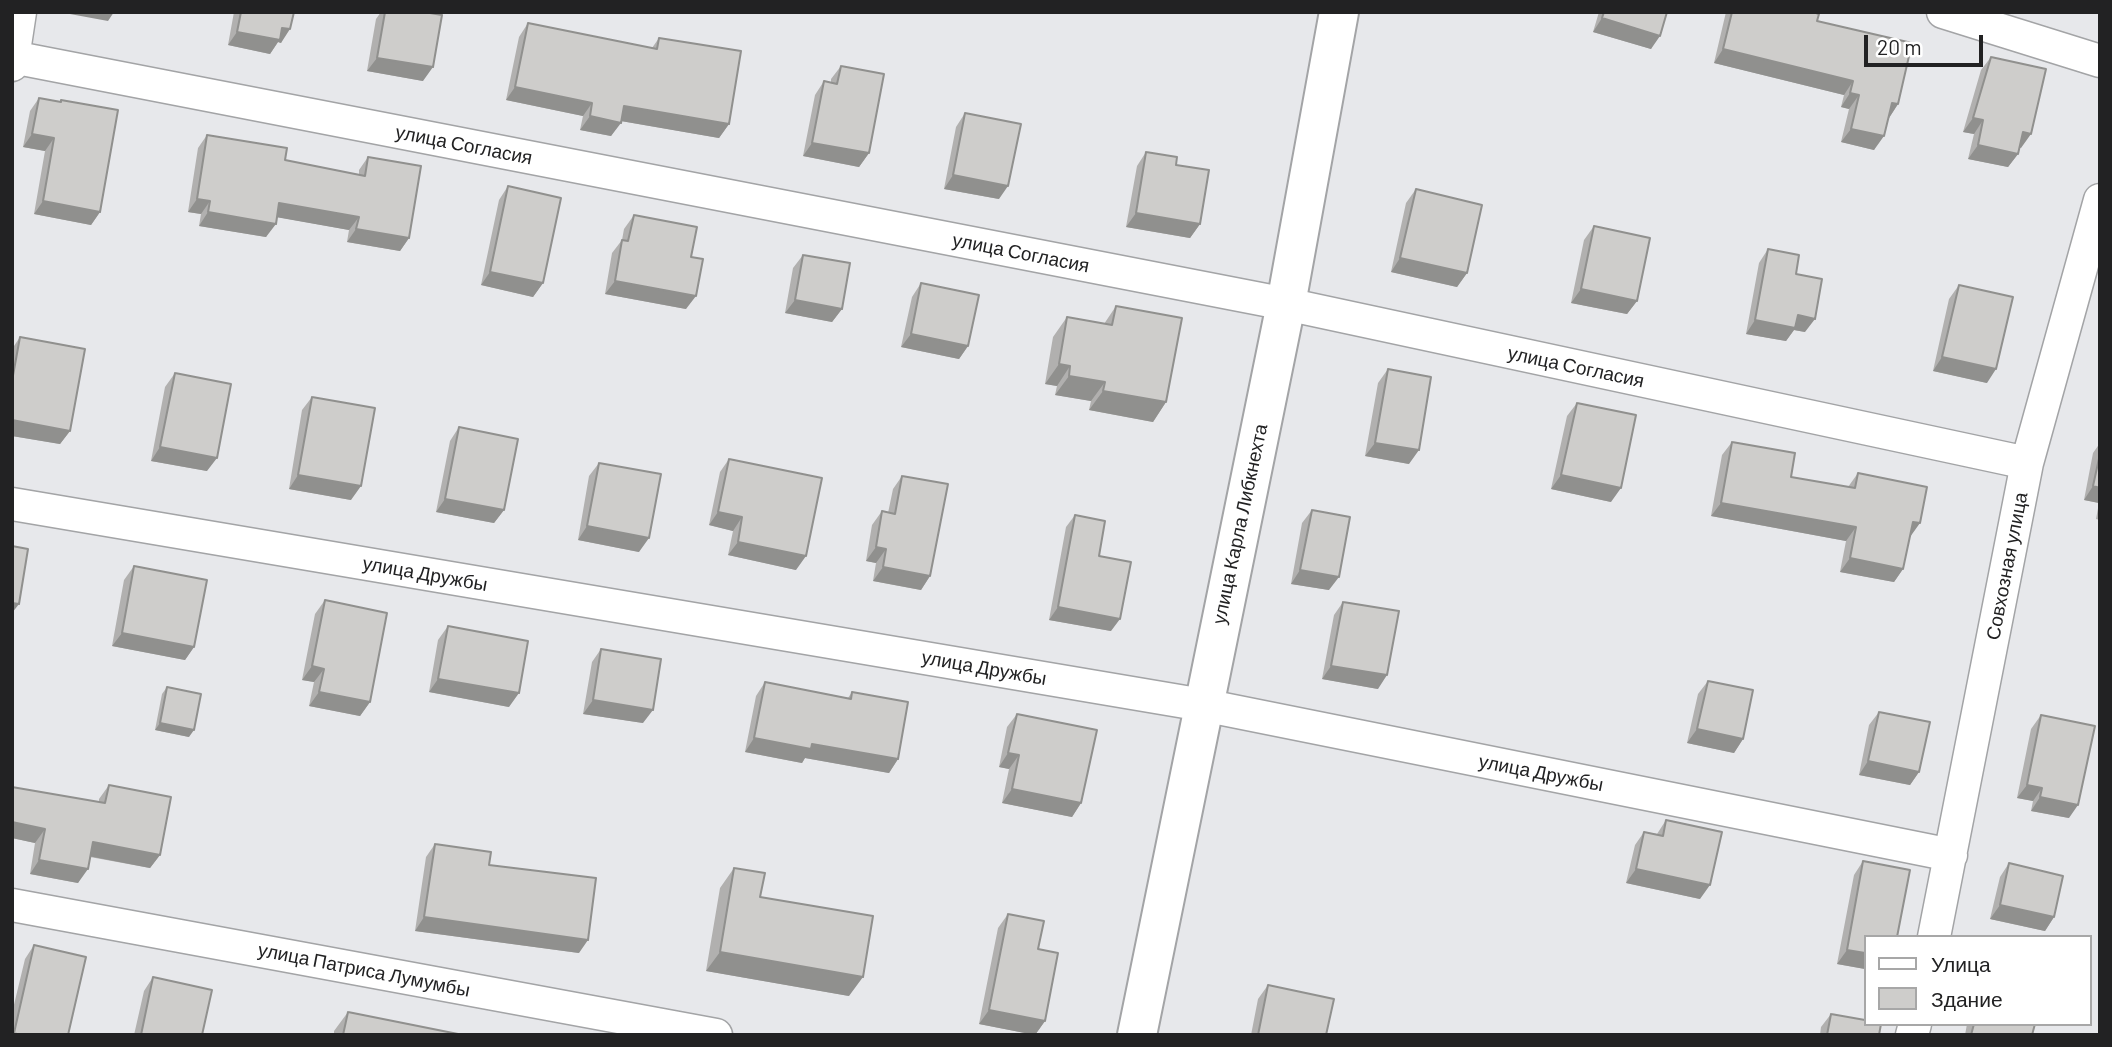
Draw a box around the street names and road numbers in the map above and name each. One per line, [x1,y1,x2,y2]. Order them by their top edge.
street label: улица Согласия [394,121,534,169]
street label: улица Согласия [951,229,1091,277]
street label: улица Согласия [1506,341,1646,393]
street label: улица Карла Либкнехта [1208,422,1272,626]
street label: Совхозная улица [1981,490,2033,642]
street label: улица Дружбы [361,552,489,596]
street label: улица Дружбы [920,646,1048,690]
street label: улица Дружбы [1477,750,1605,796]
street label: улица Патриса Лумумбы [256,938,472,1002]

